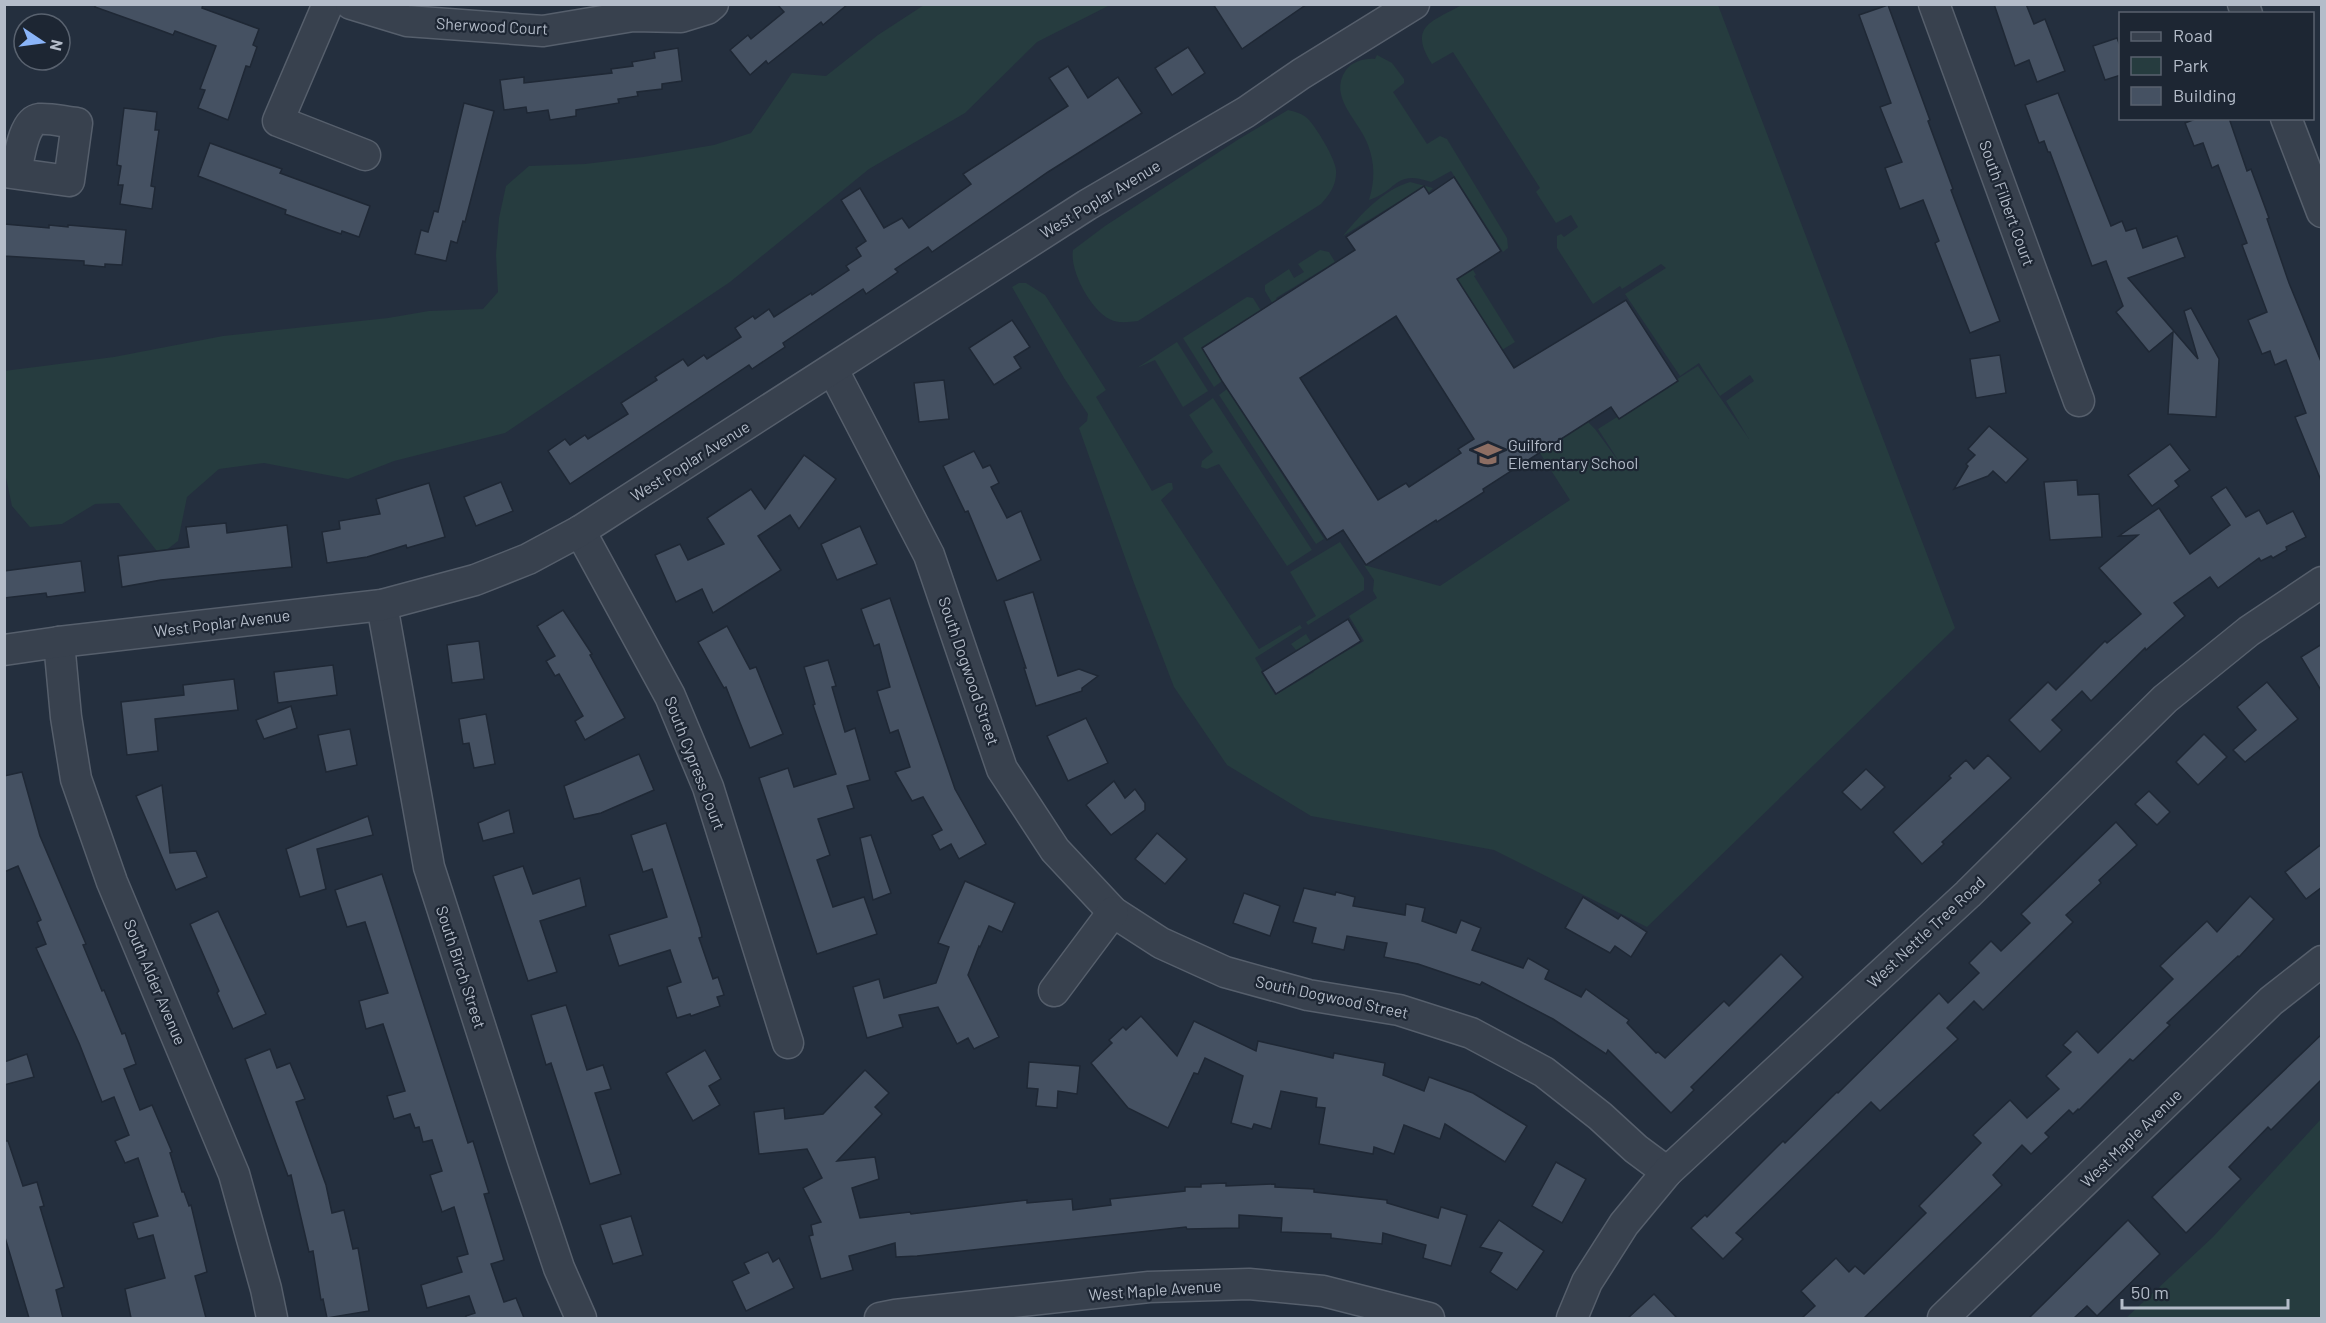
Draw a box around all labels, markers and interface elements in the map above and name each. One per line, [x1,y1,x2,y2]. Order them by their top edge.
north arrow [12,12,72,72]
legend [2119,12,2314,120]
street label: Sherwood Court [436,13,549,38]
text: Road [2173,24,2213,46]
text: N [47,38,68,53]
text: Park [2173,54,2208,76]
text: Building [2173,84,2236,106]
street label: South Filbert Court [1976,137,2039,268]
street label: West Poplar Avenue [1036,155,1163,242]
street label: West Poplar Avenue [627,416,753,505]
place label: Guilford Elementary School [1508,435,1638,472]
school or university icon: Guilford Elementary School [1473,439,1503,469]
street label: South Dogwood Street [935,594,1004,748]
street label: West Poplar Avenue [153,605,291,640]
street label: South Cypress Court [661,693,730,832]
street label: West Nettle Tree Road [1863,872,1989,991]
street label: South Birch Street [433,903,490,1031]
street label: South Alder Avenue [120,916,191,1048]
street label: South Dogwood Street [1254,971,1410,1022]
street label: West Maple Avenue [2076,1085,2185,1191]
scale bar [2122,1272,2288,1310]
street label: West Maple Avenue [1088,1275,1222,1304]
text: 50 m [2131,1281,2169,1303]

